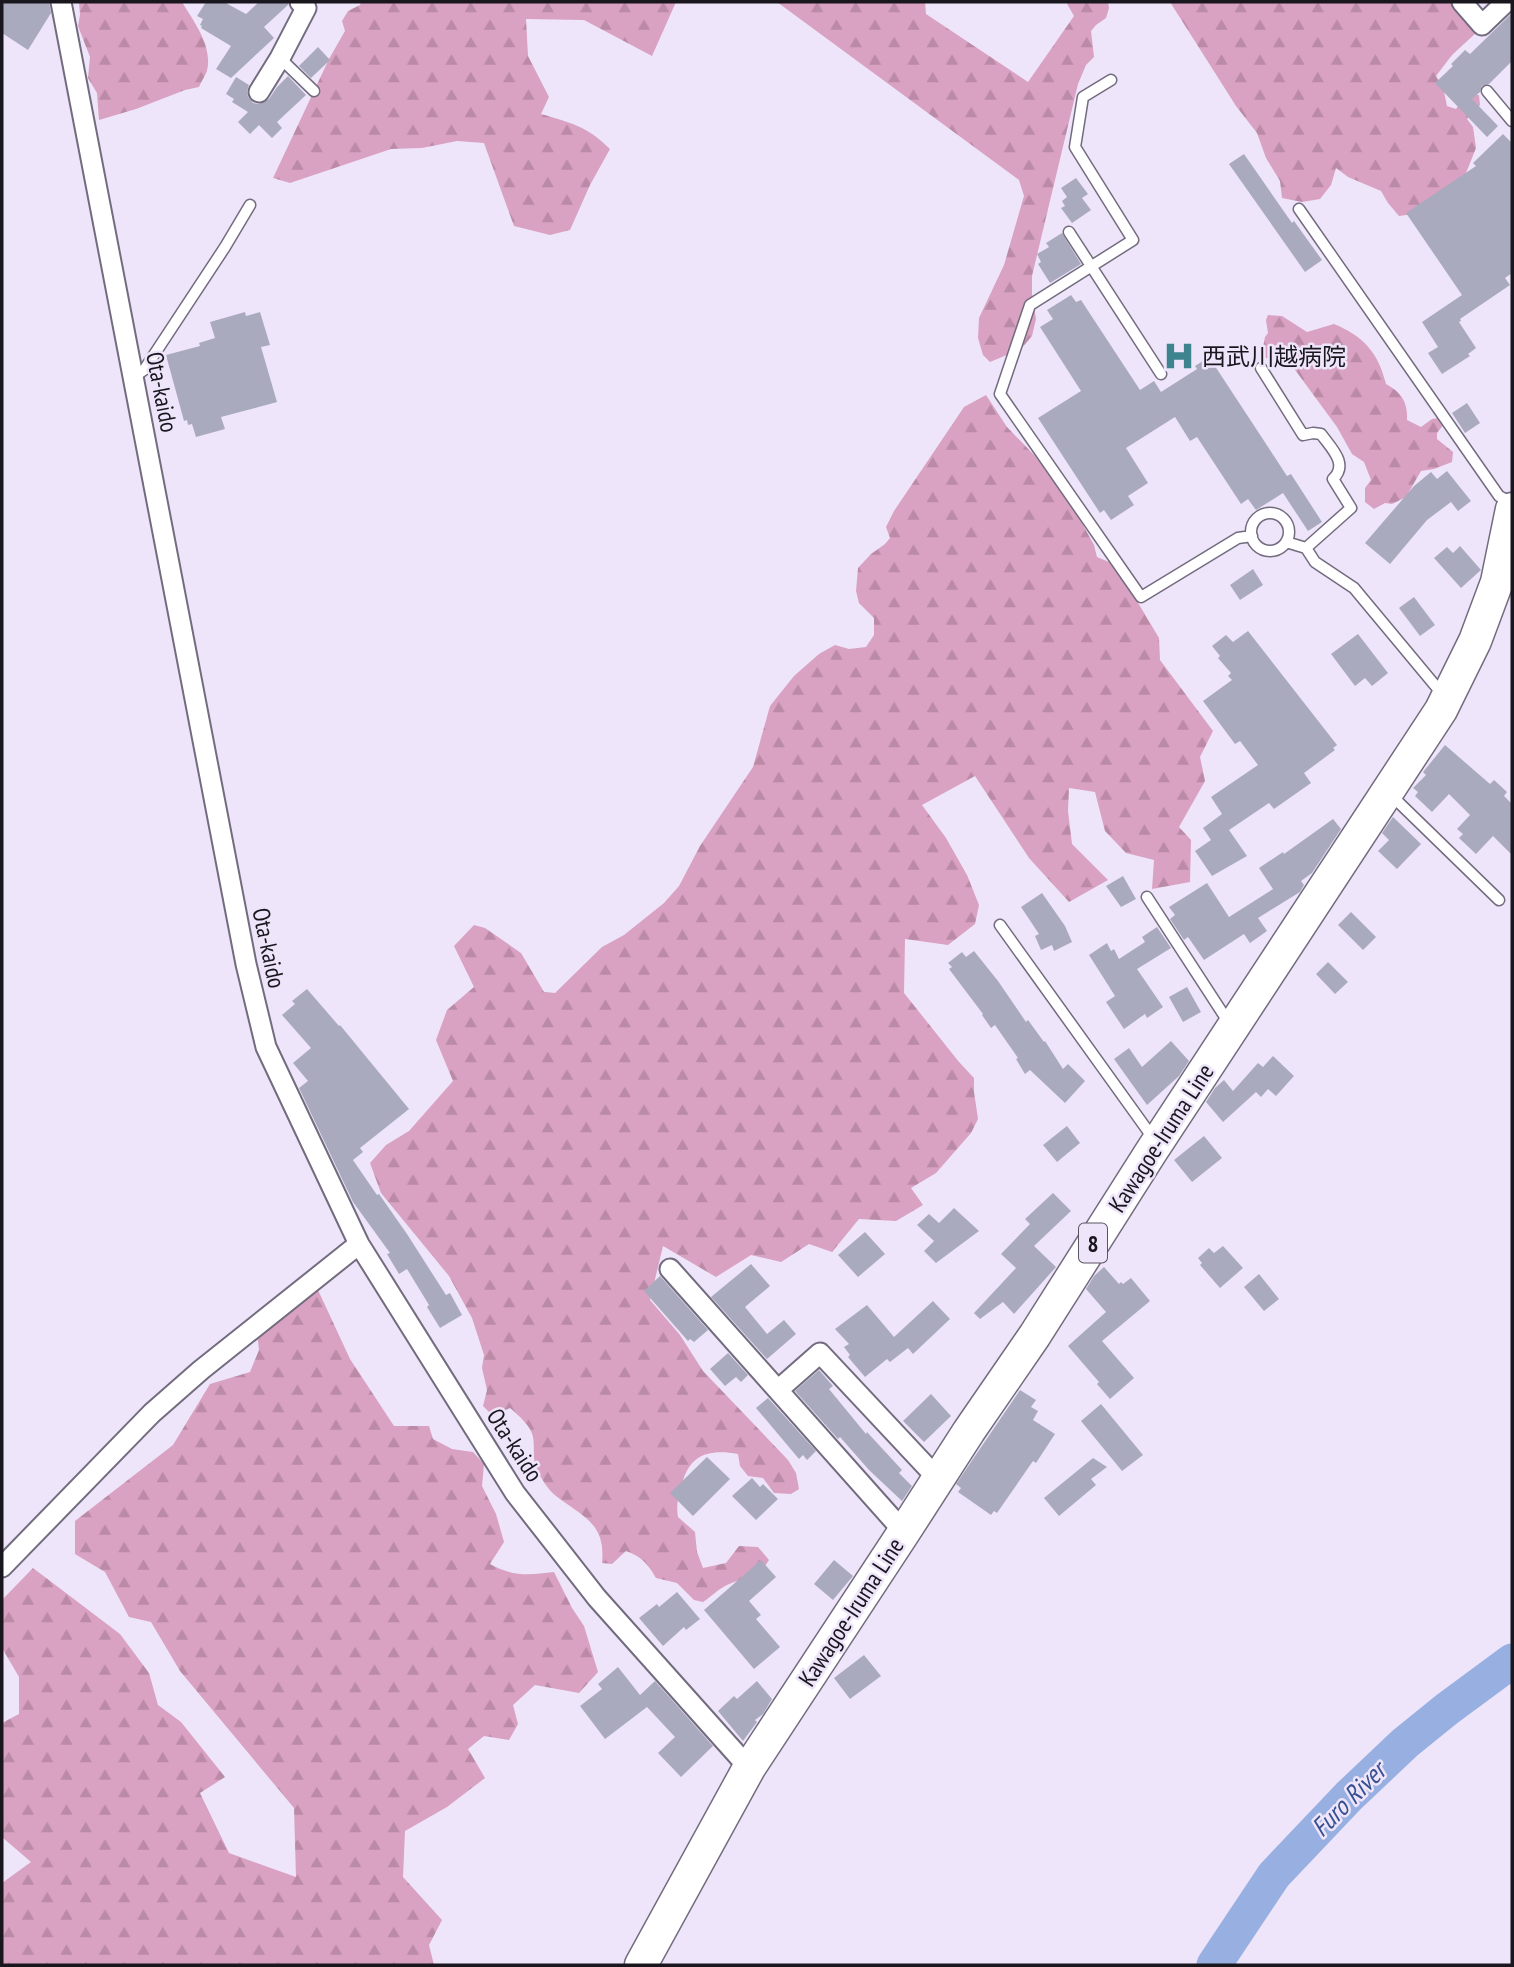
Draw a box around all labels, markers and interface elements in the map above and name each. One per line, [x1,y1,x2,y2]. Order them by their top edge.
hospital icon: 西武川越病院 [1162,339,1196,373]
place label: 西武川越病院 [1202,341,1346,372]
street label: Ota-kaido [139,349,185,435]
street label: Ota-kaido [245,905,293,991]
street label: Kawagoe-Iruma Line [1101,1058,1221,1218]
road number: 8 [1079,1224,1107,1262]
street label: Ota-kaido [480,1402,550,1488]
street label: Kawagoe-Iruma Line [791,1532,911,1692]
water label: Furo River [1304,1752,1395,1843]

